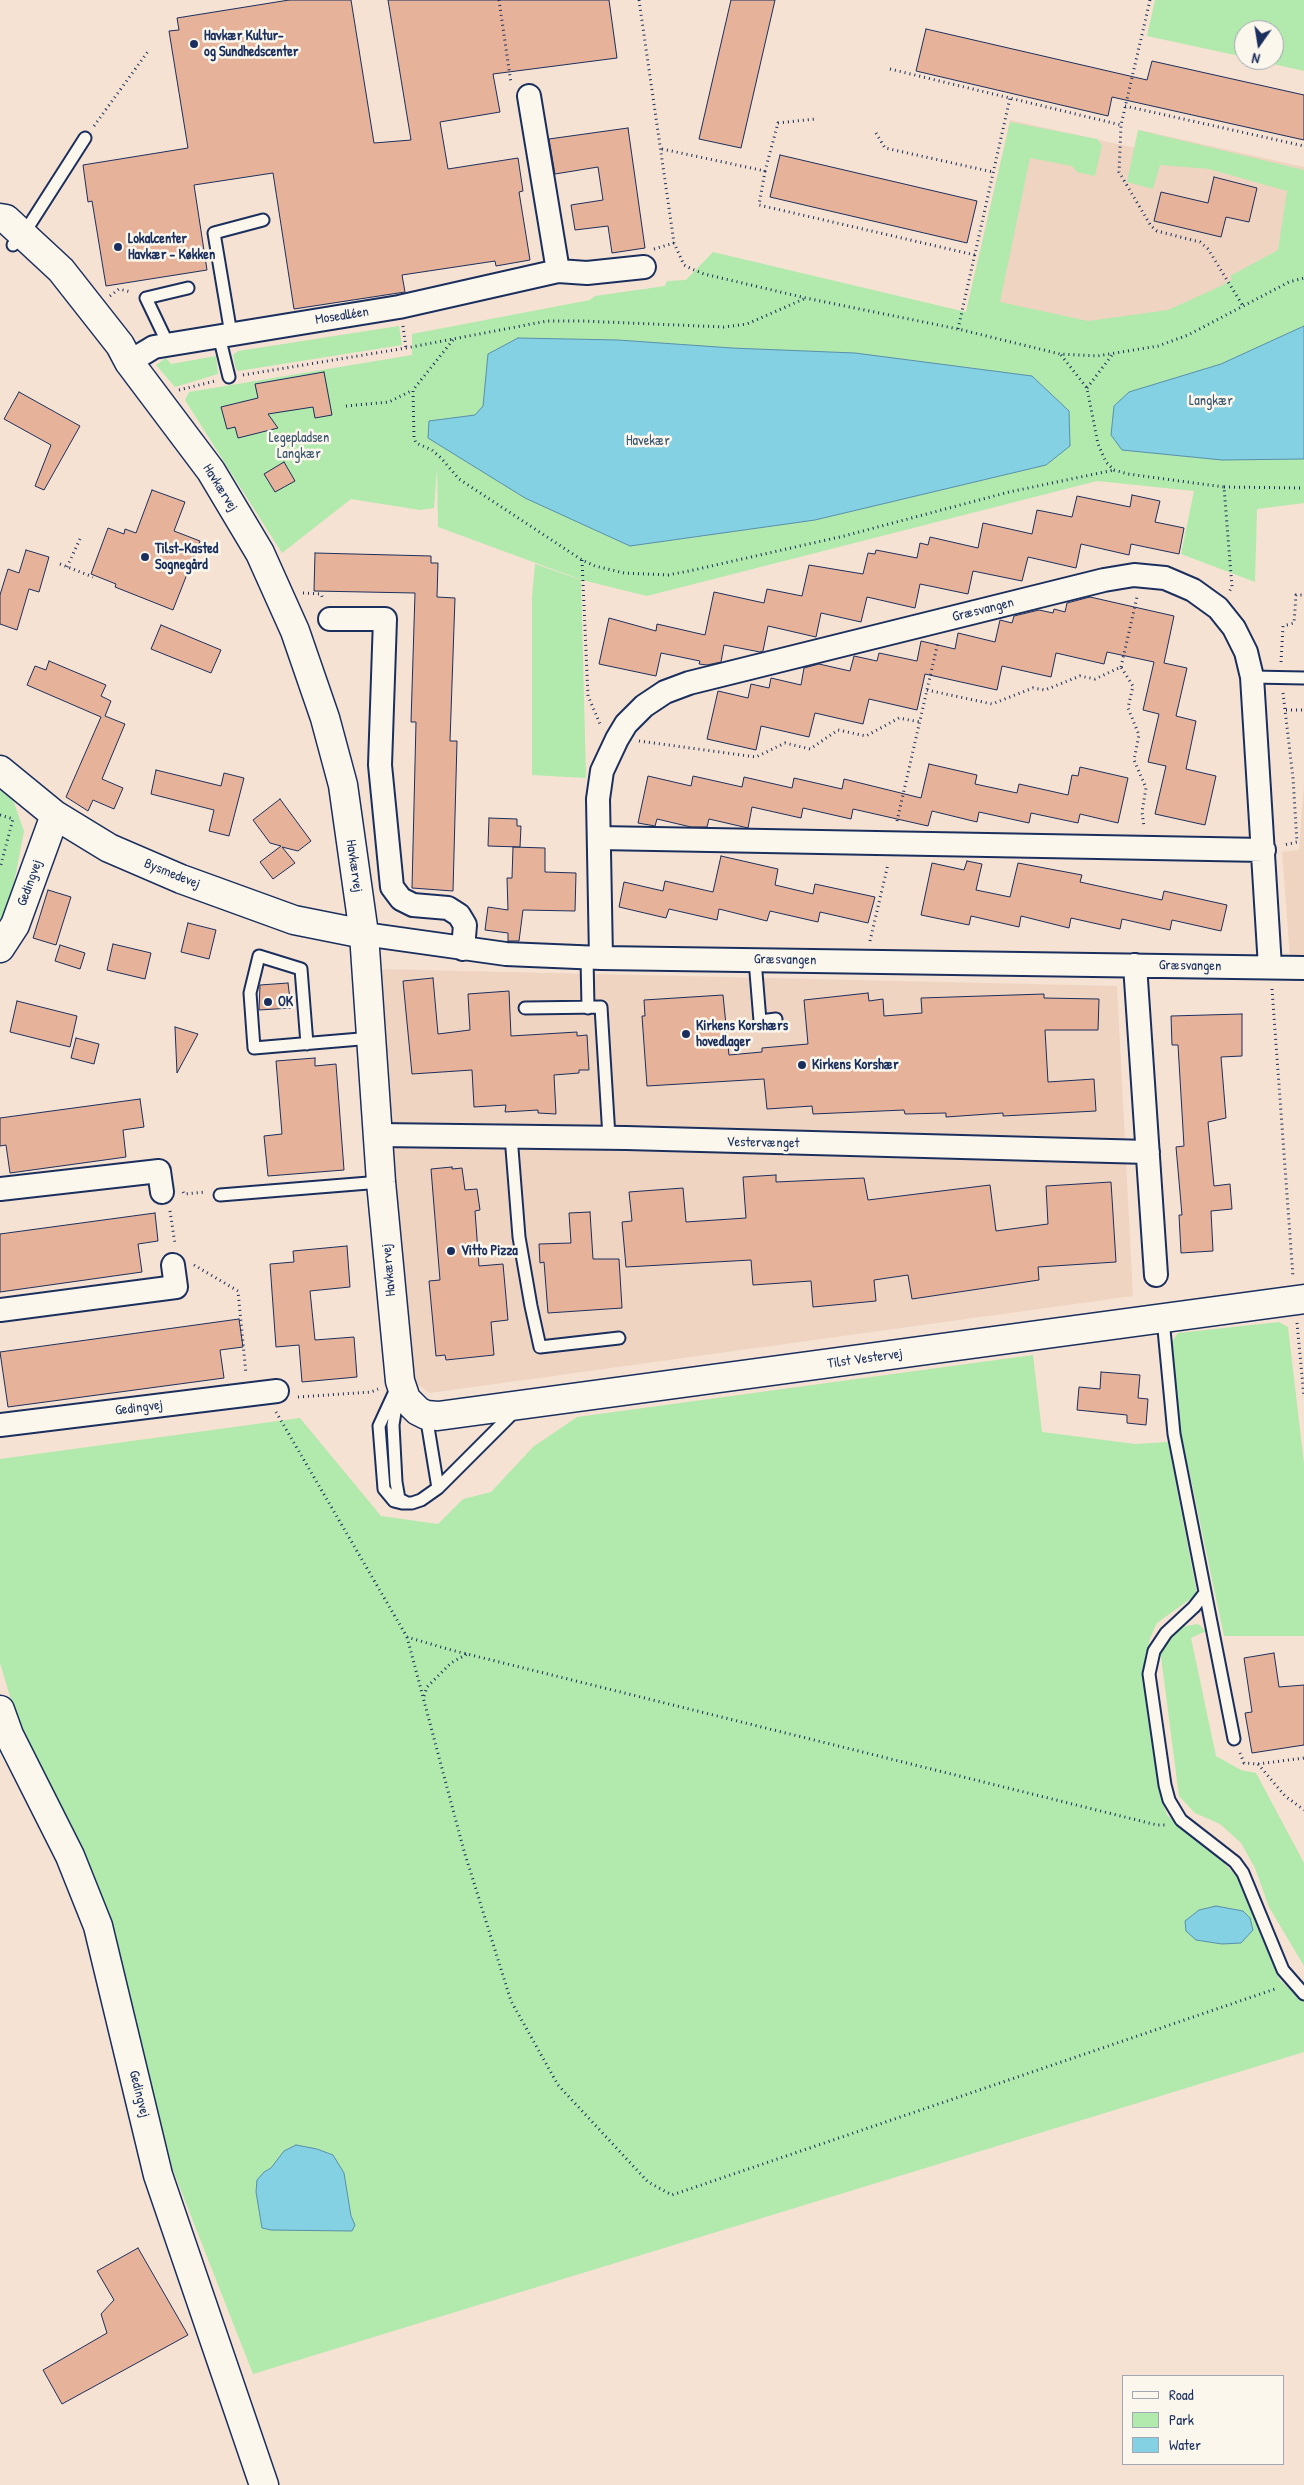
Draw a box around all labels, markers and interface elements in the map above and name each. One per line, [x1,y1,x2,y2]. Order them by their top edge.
north arrow [1234,20,1284,70]
place label: Havkær Kultur- og Sundhedscenter [204,28,298,60]
marker: Havkær Kultur- og Sundhedscenter [188,38,200,50]
text: N [1250,49,1262,69]
place label: Lokalcenter Havkær - Køkken [128,231,215,264]
marker: Lokalcenter Havkær - Køkken [112,241,124,253]
street label: Mosealléen [314,303,370,329]
park label: Langkær [1189,393,1233,409]
park label: Legepladsen Langkær [269,430,329,462]
park label: Havekær [626,433,670,449]
street label: Havkærvej [199,461,241,515]
place label: Tilst-Kasted Sognegård [155,541,218,574]
marker: Tilst-Kasted Sognegård [139,551,151,563]
street label: Græsvangen [951,594,1015,626]
street label: Havkærvej [342,839,366,893]
street label: Bysmedevej [142,855,202,893]
street label: Gedingvej [14,858,46,908]
street label: Græsvangen [754,951,816,969]
street label: Græsvangen [1159,957,1221,975]
place label: OK [278,994,293,1010]
marker: OK [262,996,274,1008]
place label: Kirkens Korshærs hovedlager [696,1018,788,1050]
marker: Kirkens Korshærs hovedlager [680,1028,692,1040]
place label: Kirkens Korshær [812,1057,899,1073]
marker: Kirkens Korshær [796,1059,808,1071]
street label: Vestervænget [727,1134,799,1152]
street label: Havkærvej [378,1243,400,1297]
place label: Vitto Pizza [461,1243,518,1259]
marker: Vitto Pizza [445,1245,457,1257]
street label: Tilst Vestervej [826,1345,904,1373]
street label: Gedingvej [114,1397,164,1419]
street label: Gedingvej [125,2069,153,2119]
legend [1122,2375,1284,2465]
text: Road [1169,2384,1194,2405]
text: Park [1169,2409,1194,2430]
text: Water [1169,2434,1201,2455]

